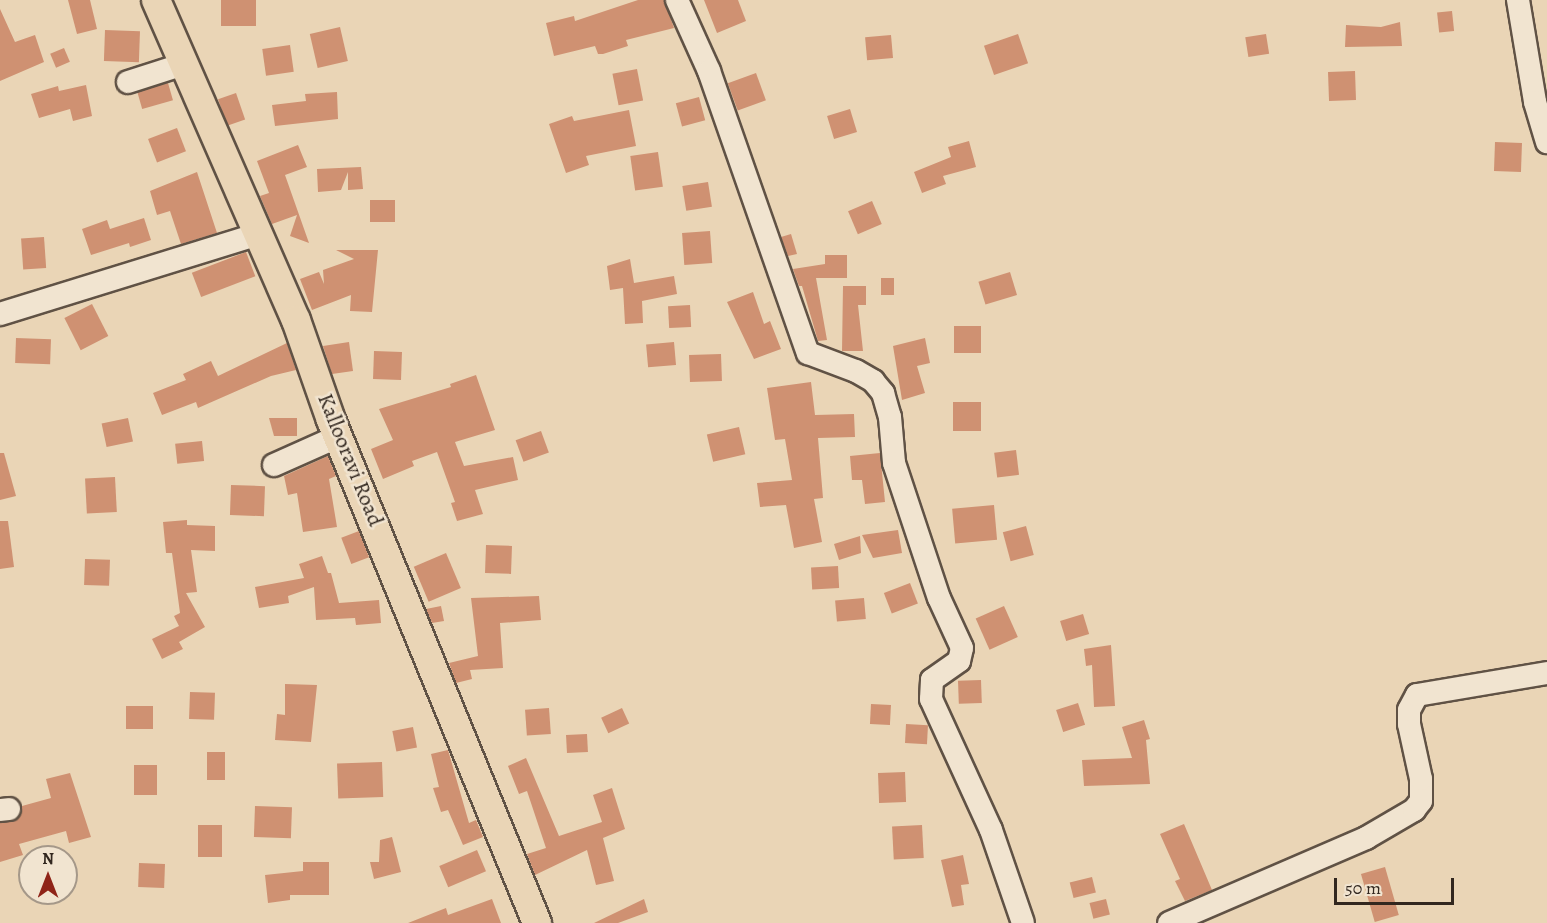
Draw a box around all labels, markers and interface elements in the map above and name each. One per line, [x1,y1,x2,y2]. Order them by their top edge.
street label: Kallooravi Road [311,390,389,530]
north arrow [18,845,78,905]
text: N [42,848,54,870]
scale bar [1337,866,1457,904]
text: 50 m [1345,876,1381,900]

